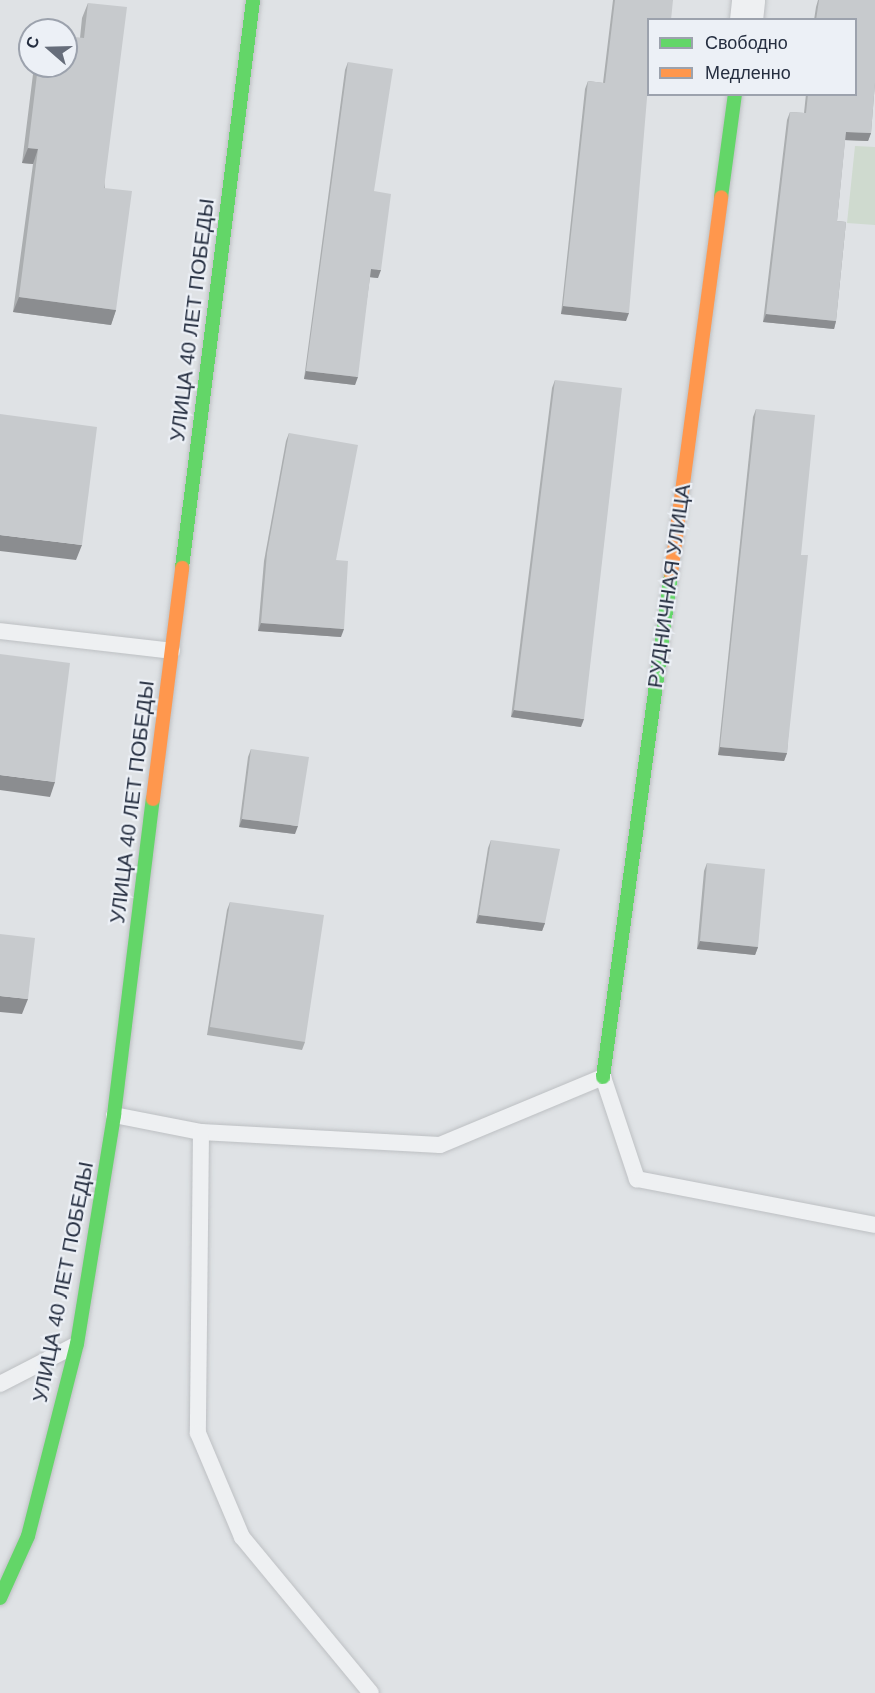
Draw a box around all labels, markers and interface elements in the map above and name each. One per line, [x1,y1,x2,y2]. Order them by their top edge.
north arrow [18,18,78,78]
legend [647,18,857,96]
text: Свободно [705,33,788,53]
text: С [23,34,42,51]
text: Медленно [705,63,791,83]
street label: УЛИЦА 40 ЛЕТ ПОБЕДЫ [165,197,219,443]
street label: РУДНИЧНАЯ УЛИЦА [642,482,696,690]
street label: УЛИЦА 40 ЛЕТ ПОБЕДЫ [105,679,159,925]
street label: УЛИЦА 40 ЛЕТ ПОБЕДЫ [27,1160,99,1404]

